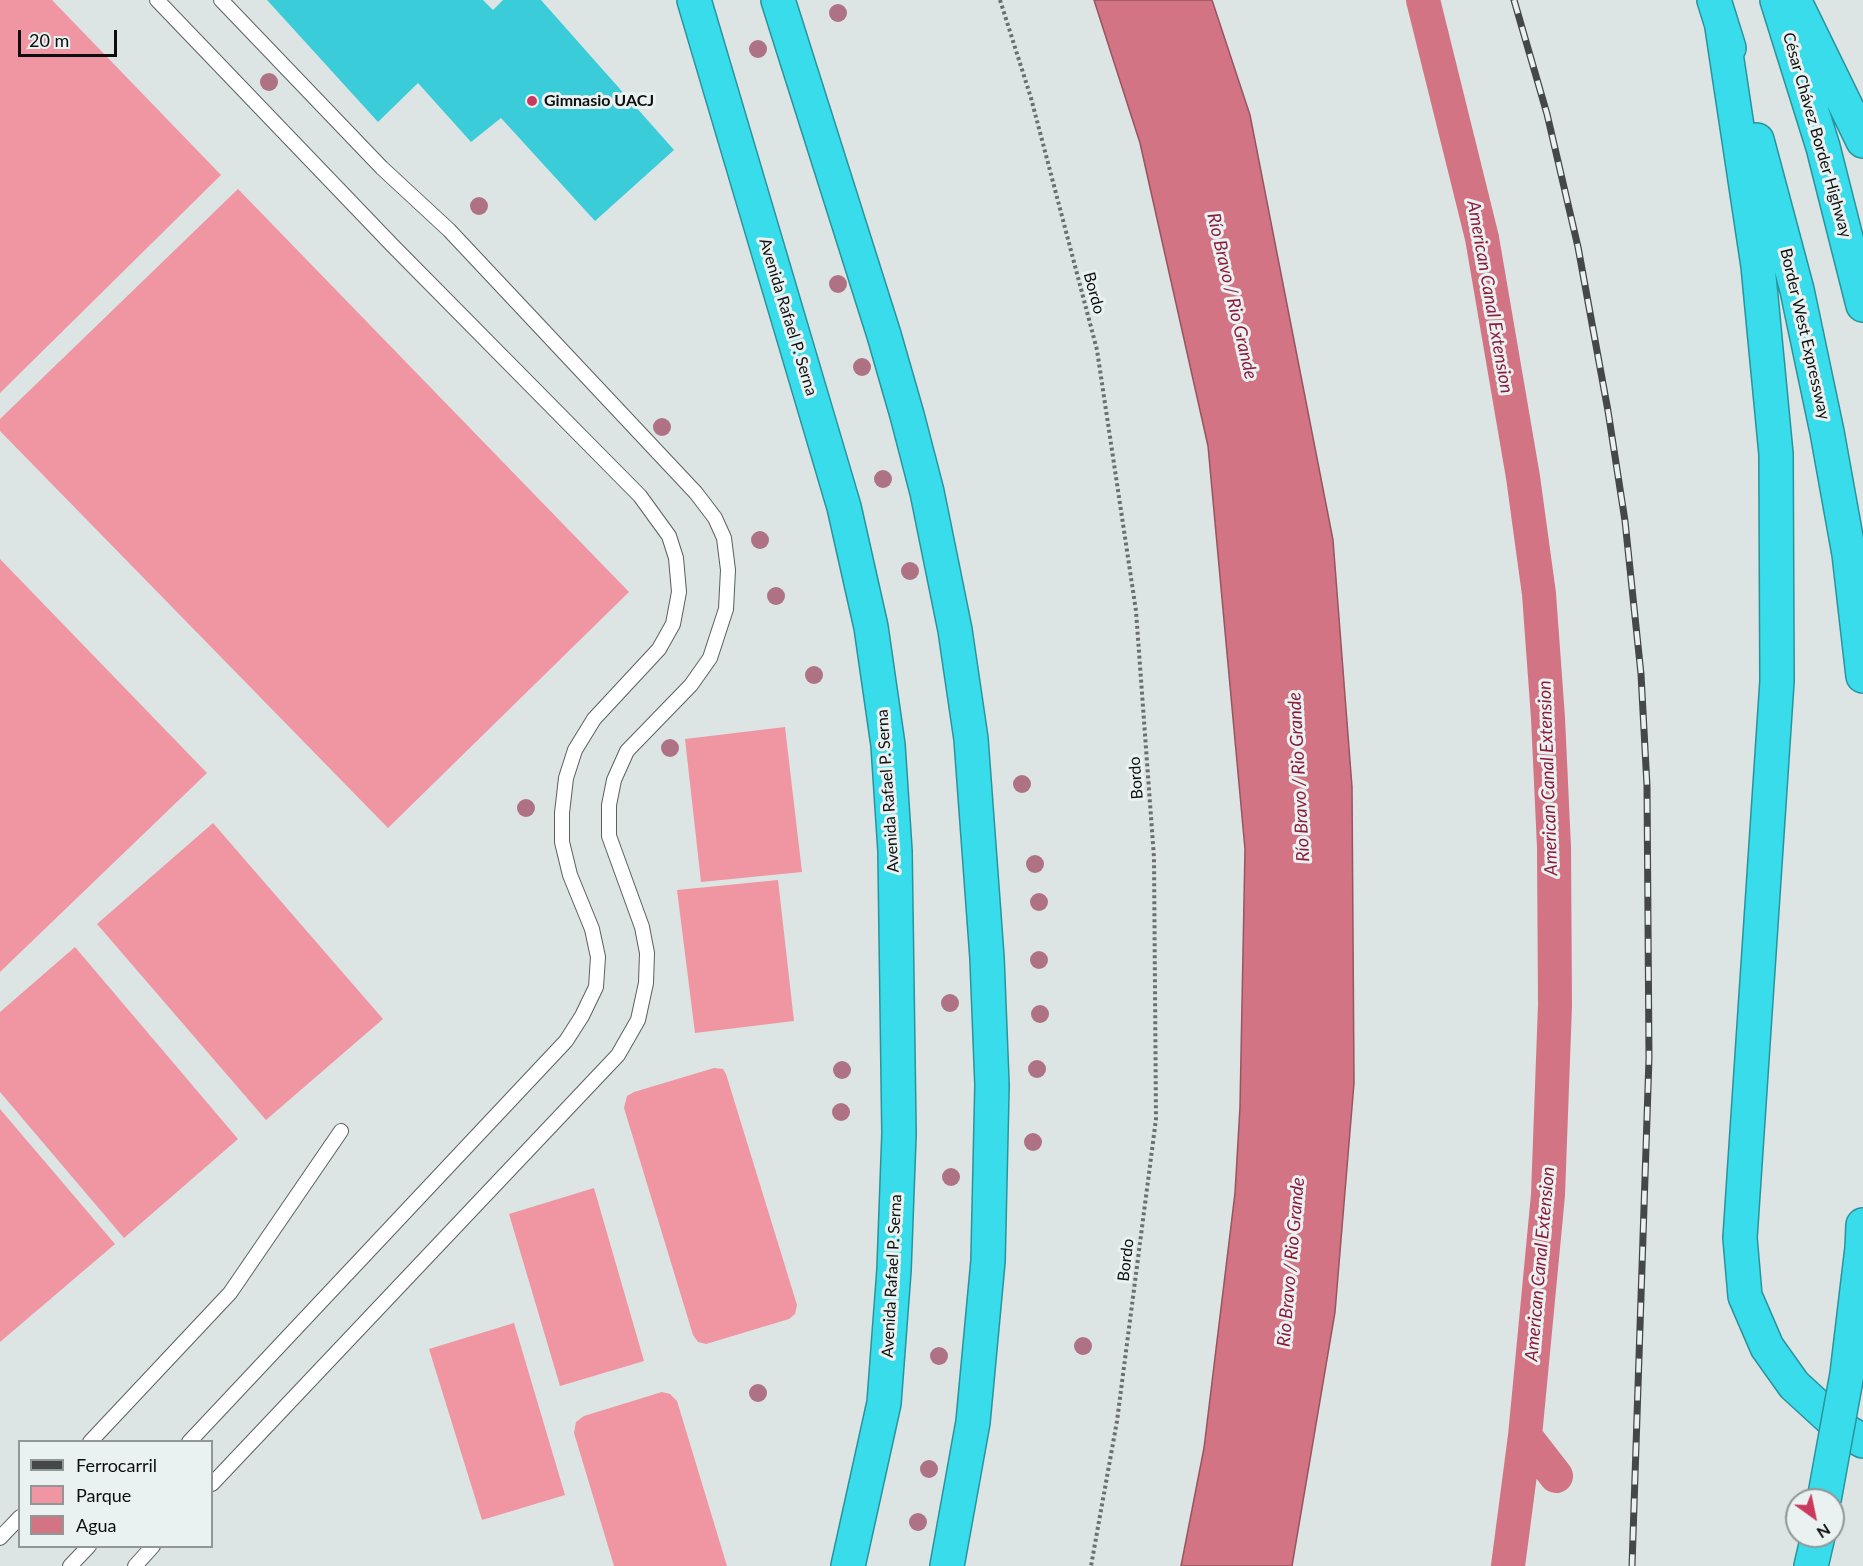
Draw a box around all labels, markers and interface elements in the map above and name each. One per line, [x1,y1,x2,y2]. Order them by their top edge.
scale bar [21,18,120,56]
text: 20 m [29,29,69,51]
street label: César Chávez Border Highway [1778,30,1856,240]
place label: Gimnasio UACJ [544,91,654,111]
marker: Gimnasio UACJ [525,94,539,108]
water label: American Canal Extension [1462,199,1518,395]
water label: Río Bravo / Rio Grande [1202,211,1262,381]
street label: Avenida Rafael P. Serna [755,236,821,398]
street label: Border West Expressway [1776,246,1834,422]
street label: Bordo [1079,270,1109,316]
water label: American Canal Extension [1534,680,1562,876]
water label: Río Bravo / Rio Grande [1284,692,1314,862]
street label: Avenida Rafael P. Serna [873,709,903,873]
street label: Bordo [1125,756,1147,800]
water label: American Canal Extension [1521,1166,1559,1362]
water label: Río Bravo / Rio Grande [1273,1176,1309,1348]
street label: Avenida Rafael P. Serna [878,1194,906,1358]
street label: Bordo [1114,1238,1138,1282]
legend [18,1440,213,1548]
text: Ferrocarril [76,1454,157,1476]
text: Parque [76,1484,131,1506]
north arrow [1785,1488,1845,1548]
text: Agua [76,1514,117,1536]
text: N [1814,1521,1834,1543]

